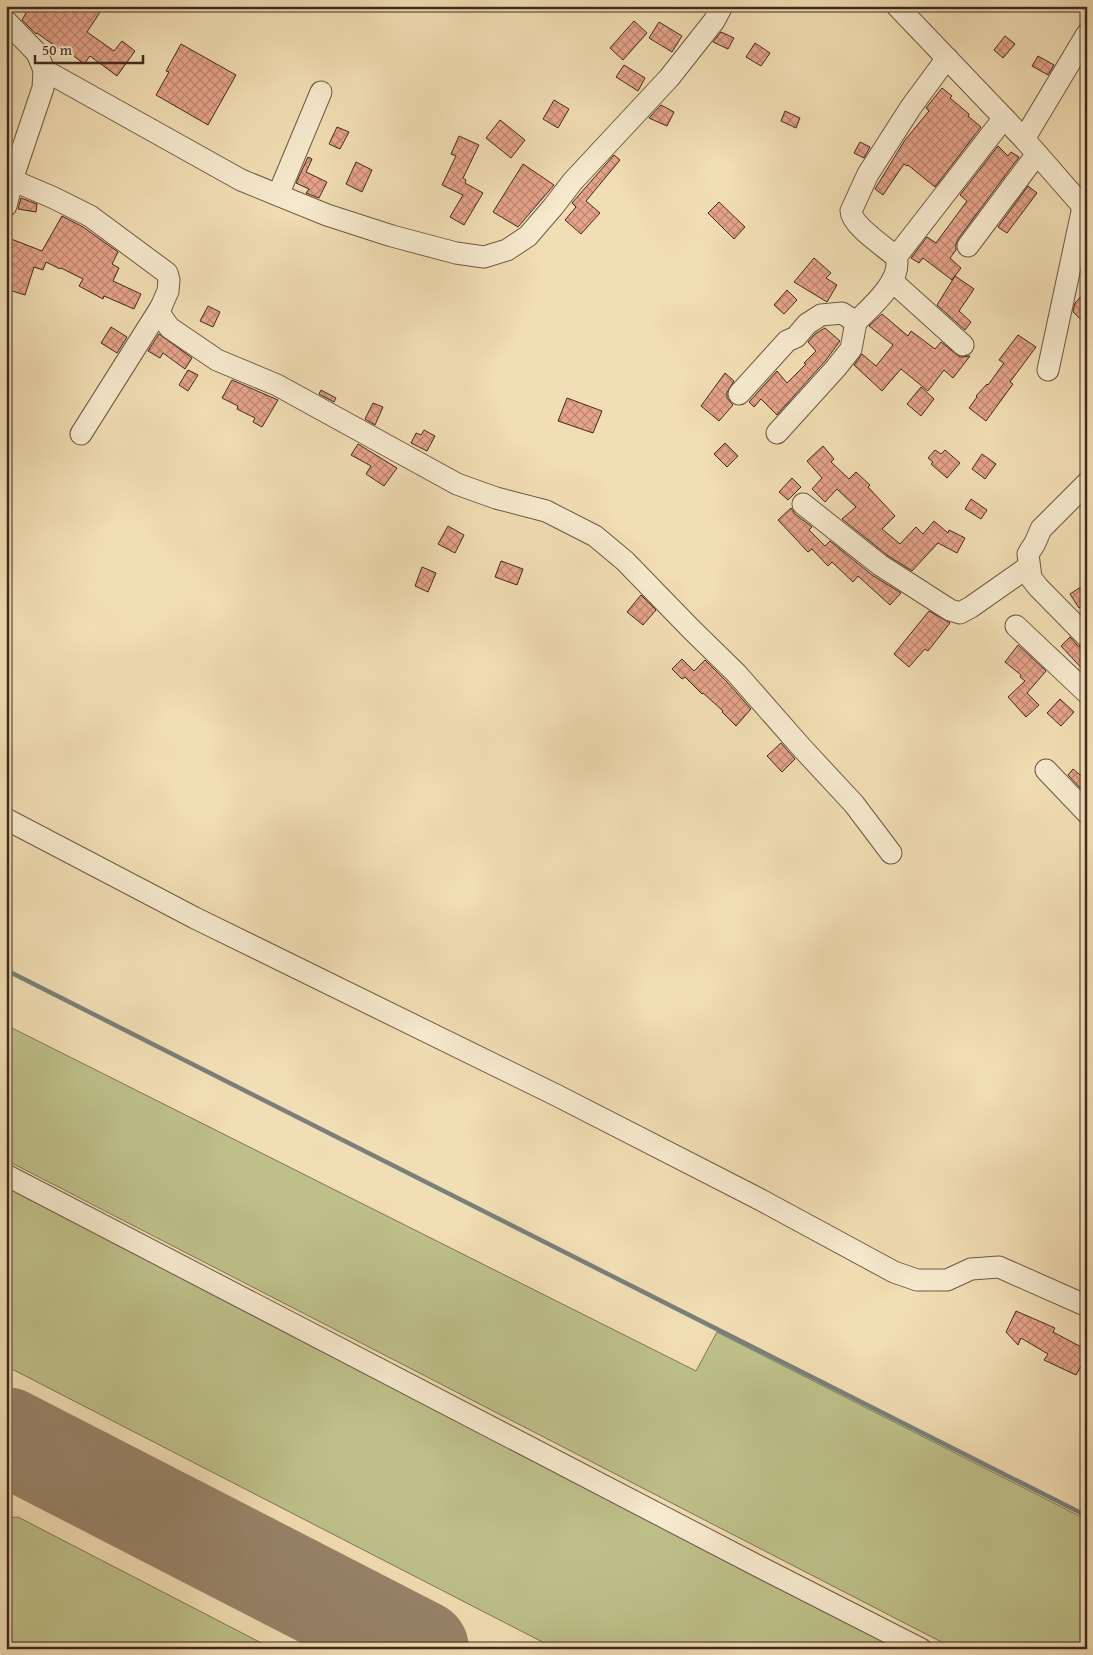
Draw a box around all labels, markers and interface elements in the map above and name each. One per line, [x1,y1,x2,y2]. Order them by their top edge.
scale bar [35,32,142,64]
text: 50 m [42,39,73,60]

